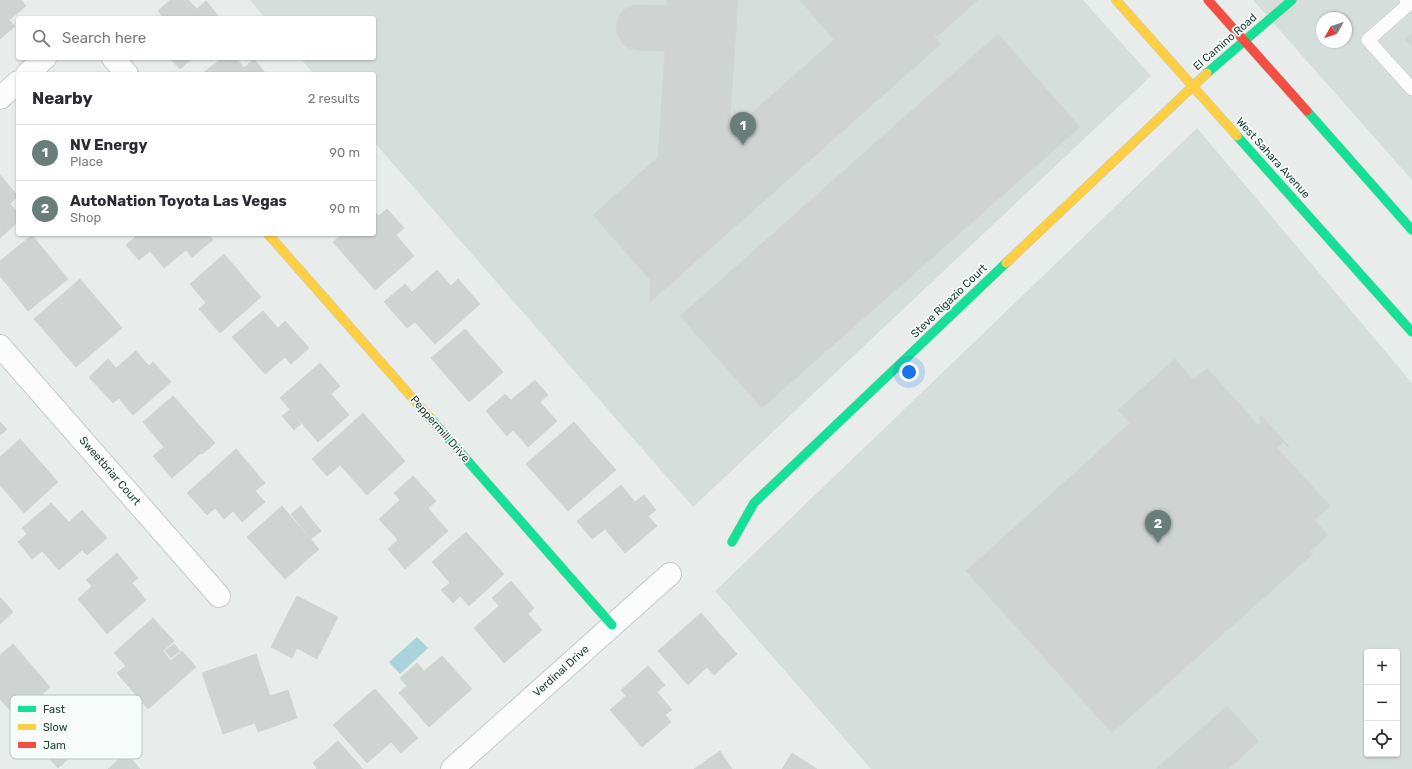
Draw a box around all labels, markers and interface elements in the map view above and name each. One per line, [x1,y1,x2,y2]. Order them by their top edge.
street label: El Camino Road [1191,11,1259,73]
north arrow [1316,12,1352,48]
search box [16,16,376,60]
icon: search [30,27,52,49]
text: Search here [62,29,146,47]
text: Nearby [32,88,93,108]
text: 2 results [308,91,360,106]
pin: 1 [730,112,756,145]
street label: West Sahara Avenue [1233,115,1313,201]
text: NV Energy [70,136,147,154]
text: 1 [42,145,48,160]
text: 90 m [329,145,360,160]
text: Place [70,154,103,169]
text: AutoNation Toyota Las Vegas [70,192,287,210]
text: 2 [41,201,49,216]
text: 90 m [329,201,360,216]
text: Shop [70,210,101,225]
street label: Steve Rigazio Court [908,261,990,341]
your location [899,362,919,382]
street label: Peppermill Drive [408,393,472,465]
street label: Sweetbriar Court [77,434,144,509]
pin: 2 [1145,510,1171,543]
street label: Verdinal Drive [530,643,592,699]
map controls [1364,649,1400,757]
button: + [1364,649,1400,685]
button: − [1364,685,1400,721]
legend [10,695,142,759]
text: Fast [43,703,66,716]
text: Slow [43,721,68,734]
button: locate [1364,721,1400,757]
text: Jam [43,739,66,752]

